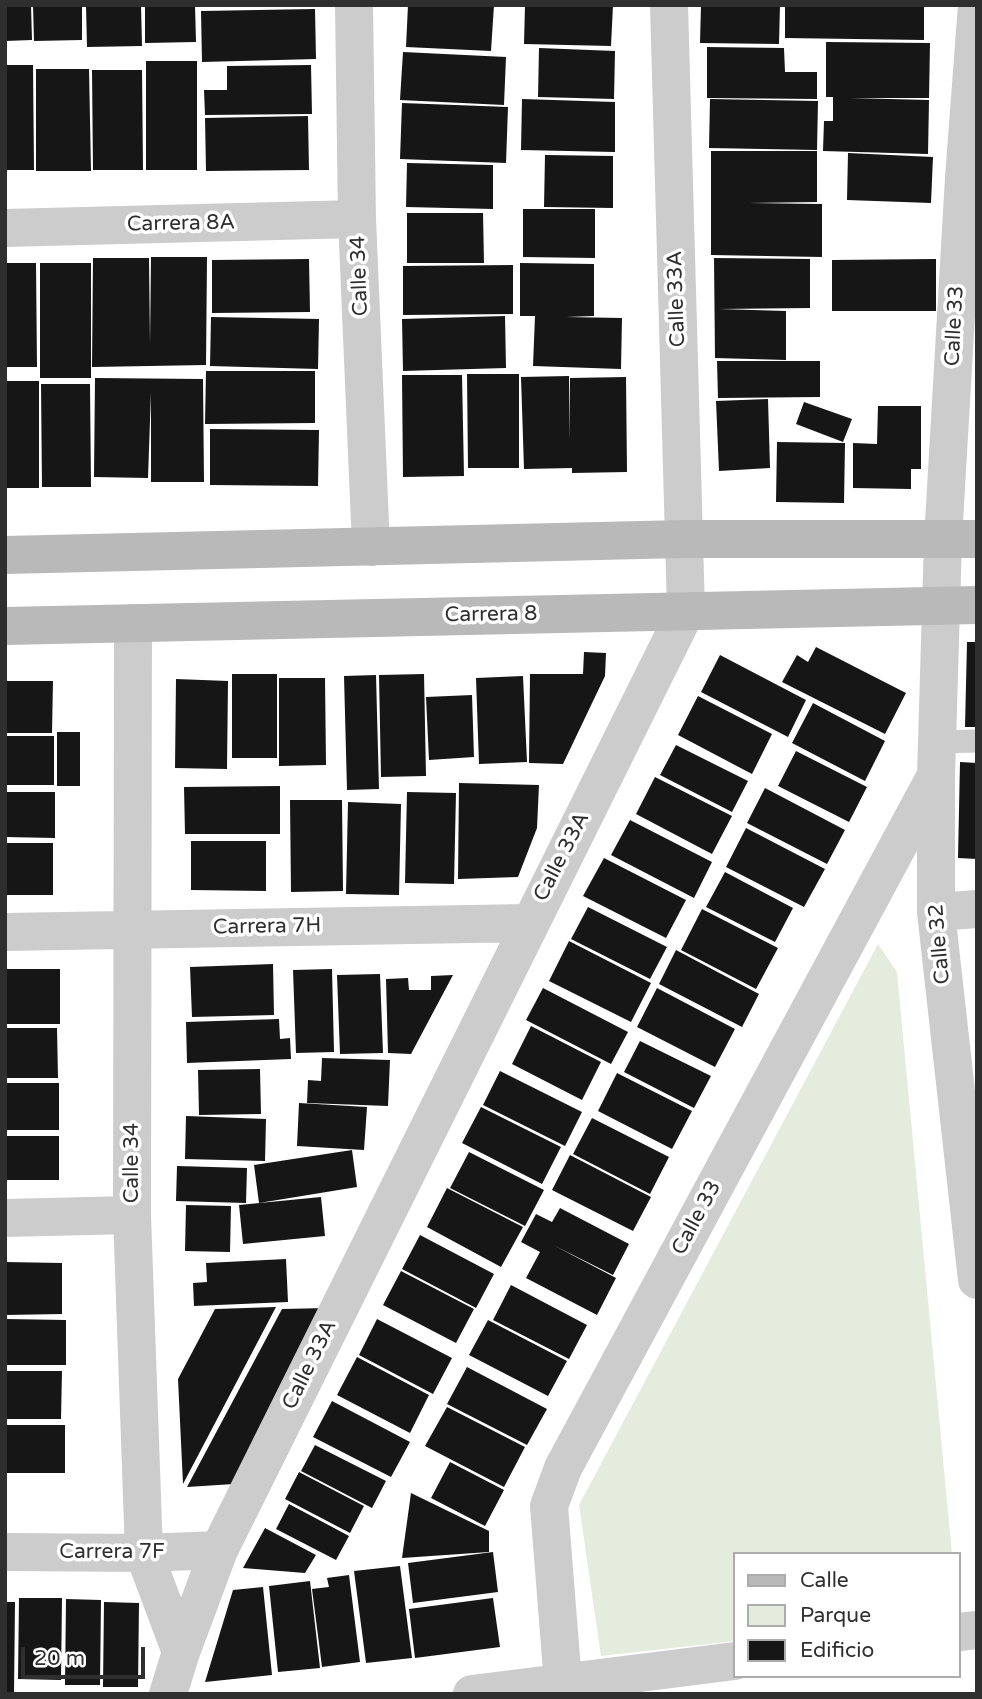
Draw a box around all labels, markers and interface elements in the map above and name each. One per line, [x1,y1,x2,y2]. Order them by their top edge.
street label: Carrera 8A [127,210,235,238]
street label: Calle 34 [346,235,374,317]
street label: Calle 33A [663,250,691,348]
street label: Calle 33 [940,285,970,367]
street label: Carrera 8 [445,602,537,628]
street label: Calle 33A [529,808,595,906]
street label: Calle 32 [924,903,956,985]
street label: Carrera 7H [213,913,321,941]
street label: Calle 34 [119,1123,145,1203]
street label: Calle 33 [667,1177,727,1259]
street label: Calle 33A [278,1316,342,1414]
street label: Carrera 7F [59,1539,165,1565]
legend [734,1552,961,1678]
text: Calle [800,1568,849,1593]
text: Parque [800,1603,871,1628]
scale bar [24,1632,149,1676]
text: Edificio [800,1638,874,1663]
text: 20 m [34,1646,85,1671]

